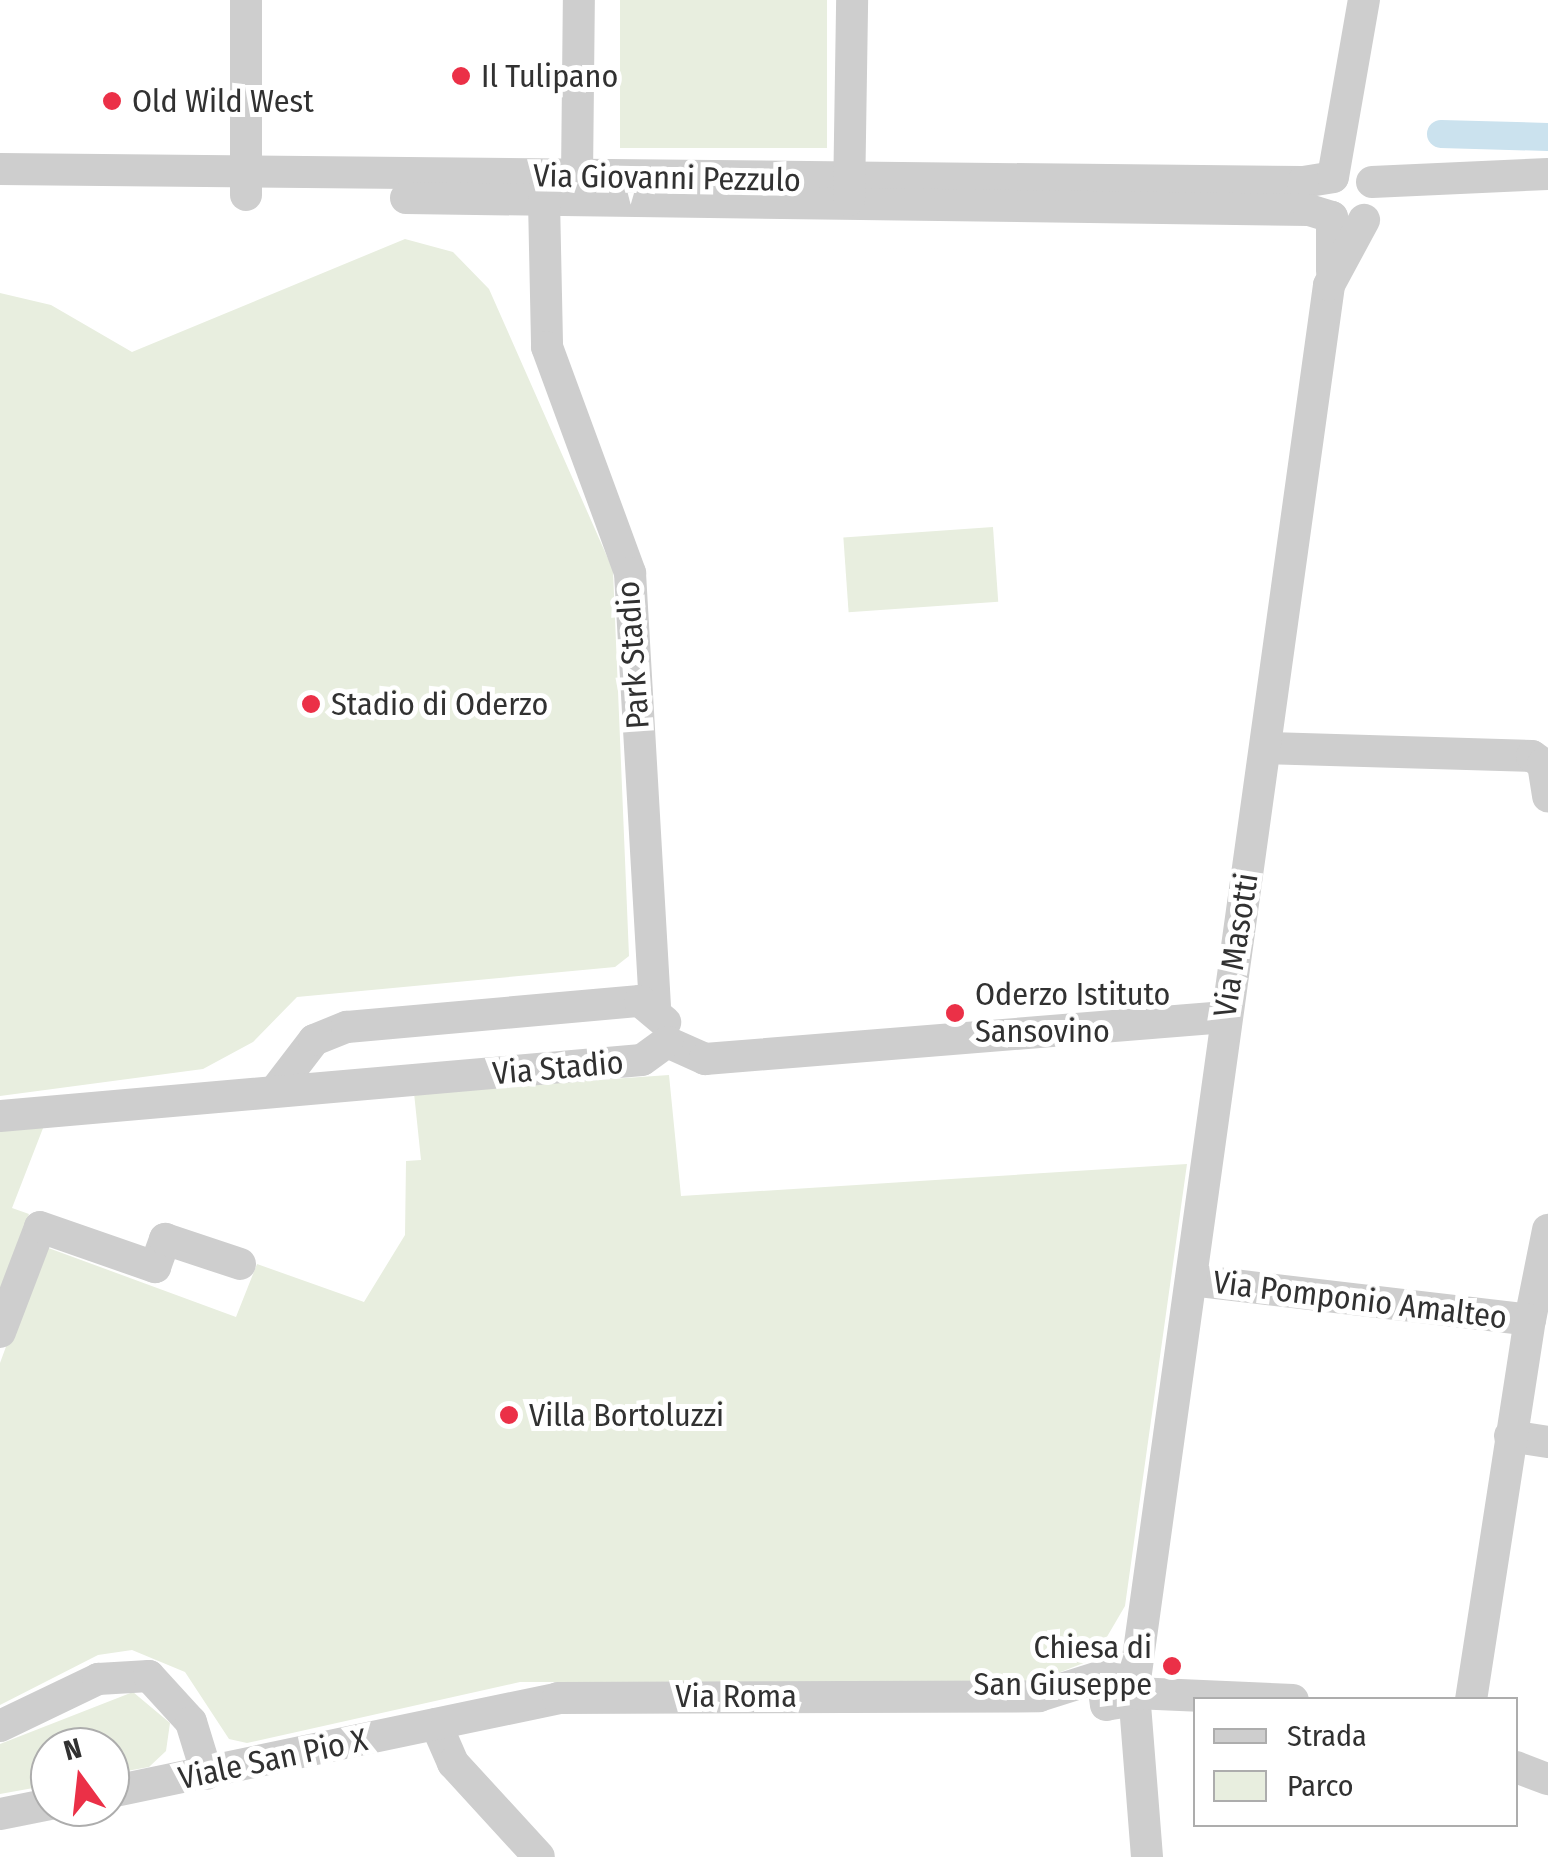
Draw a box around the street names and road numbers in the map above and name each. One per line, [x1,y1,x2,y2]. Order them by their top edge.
street label: Via Giovanni Pezzulo [533,156,801,200]
street label: Park Stadio [609,580,657,730]
street label: Via Masotti [1206,870,1266,1020]
street label: Via Stadio [491,1043,625,1093]
street label: Via Pomponio Amalteo [1211,1263,1509,1337]
street label: Via Roma [675,1677,797,1715]
street label: Viale San Pio X [175,1720,371,1798]

